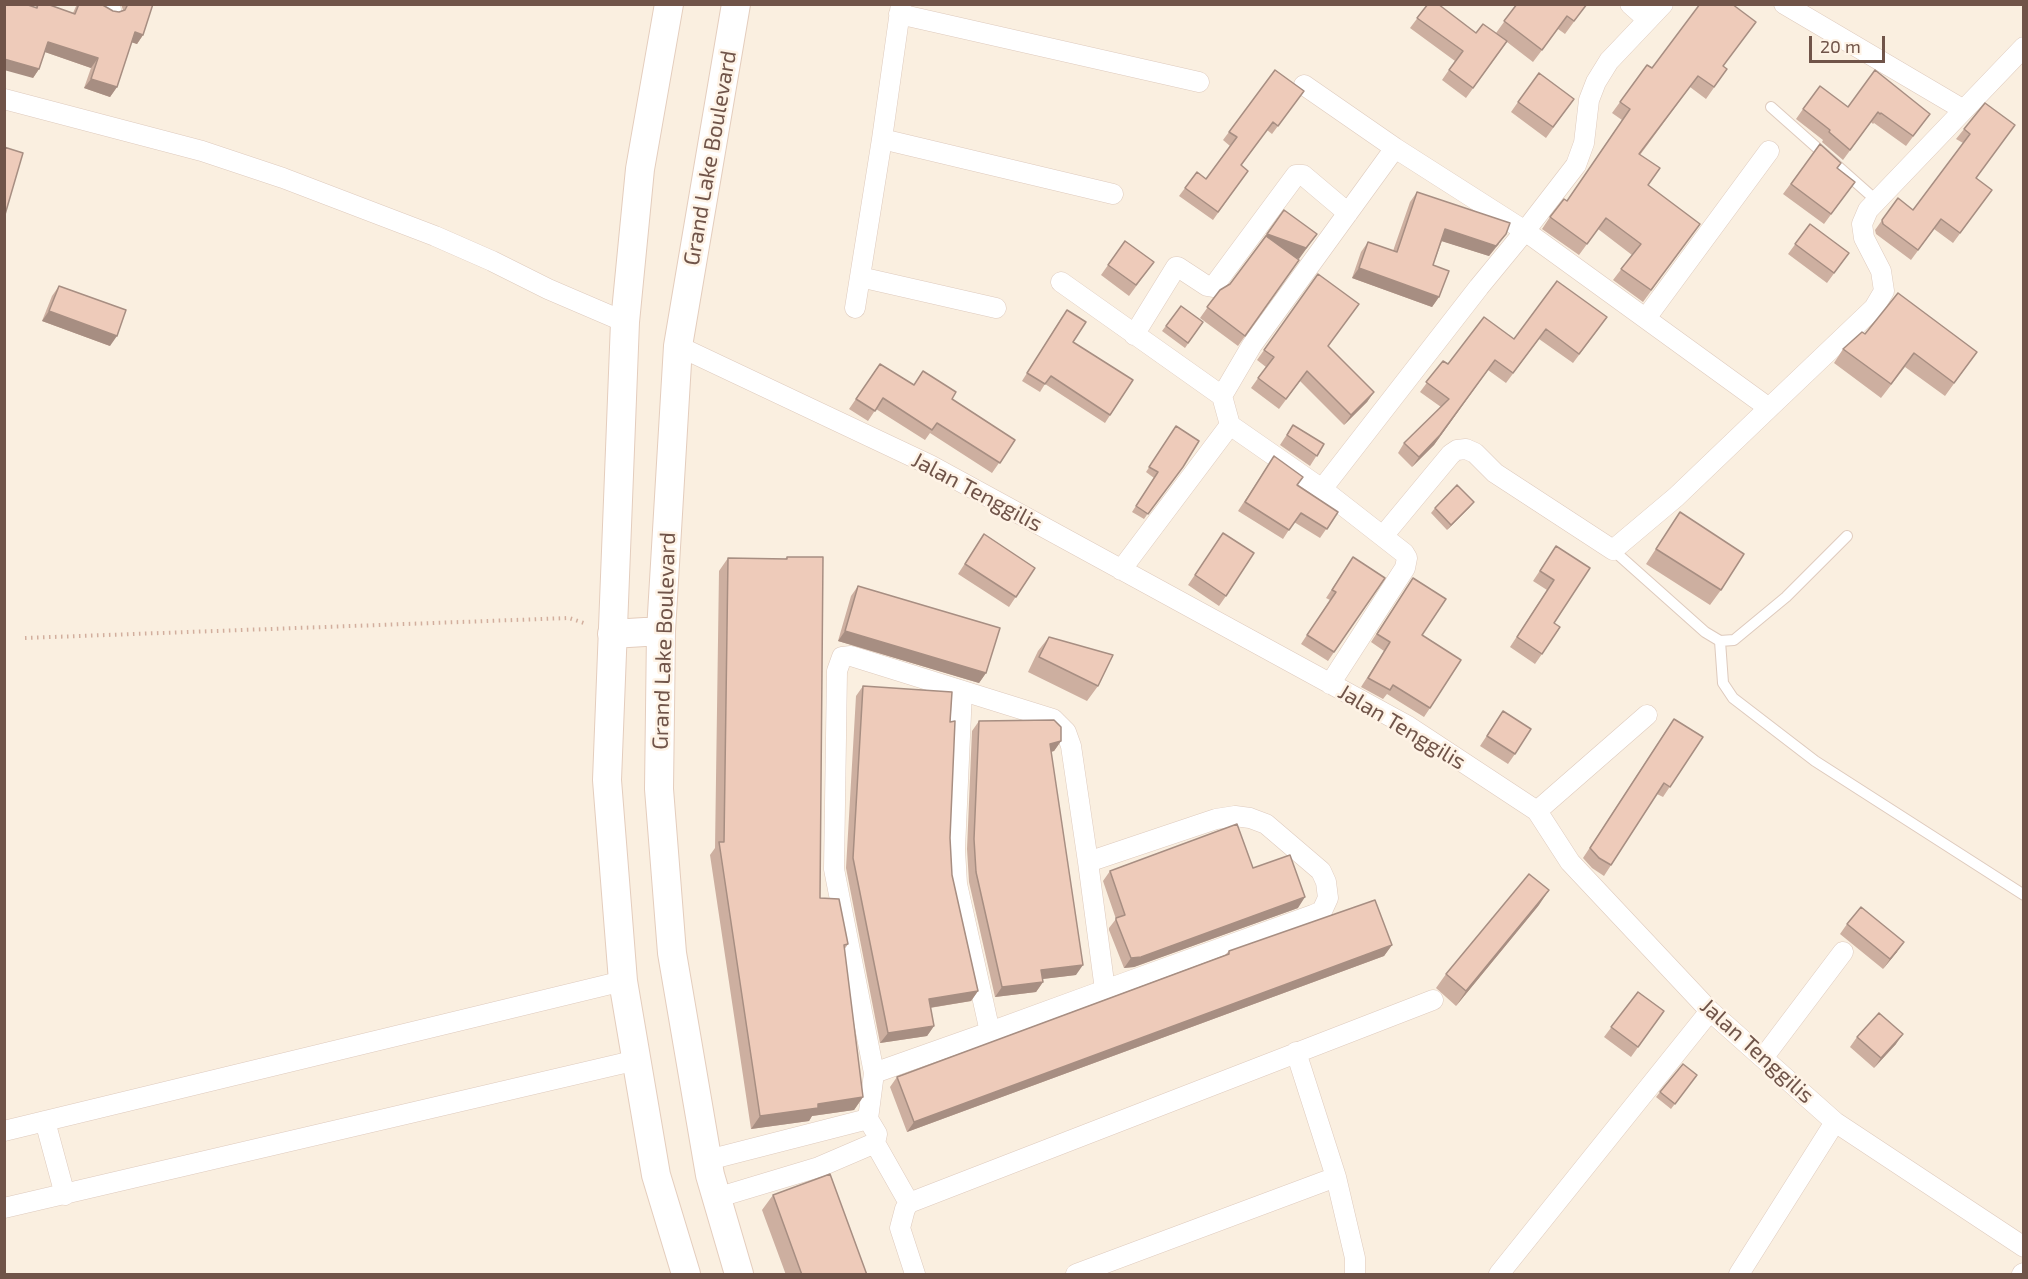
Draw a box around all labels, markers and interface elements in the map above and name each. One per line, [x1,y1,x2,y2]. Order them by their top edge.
scale bar [1812,24,1888,62]
text: 20 m [1820,35,1861,57]
street label: Grand Lake Boulevard [678,48,742,268]
street label: Jalan Tenggilis [907,447,1047,537]
street label: Grand Lake Boulevard [647,532,681,750]
street label: Jalan Tenggilis [1334,679,1470,775]
street label: Jalan Tenggilis [1695,993,1819,1109]

